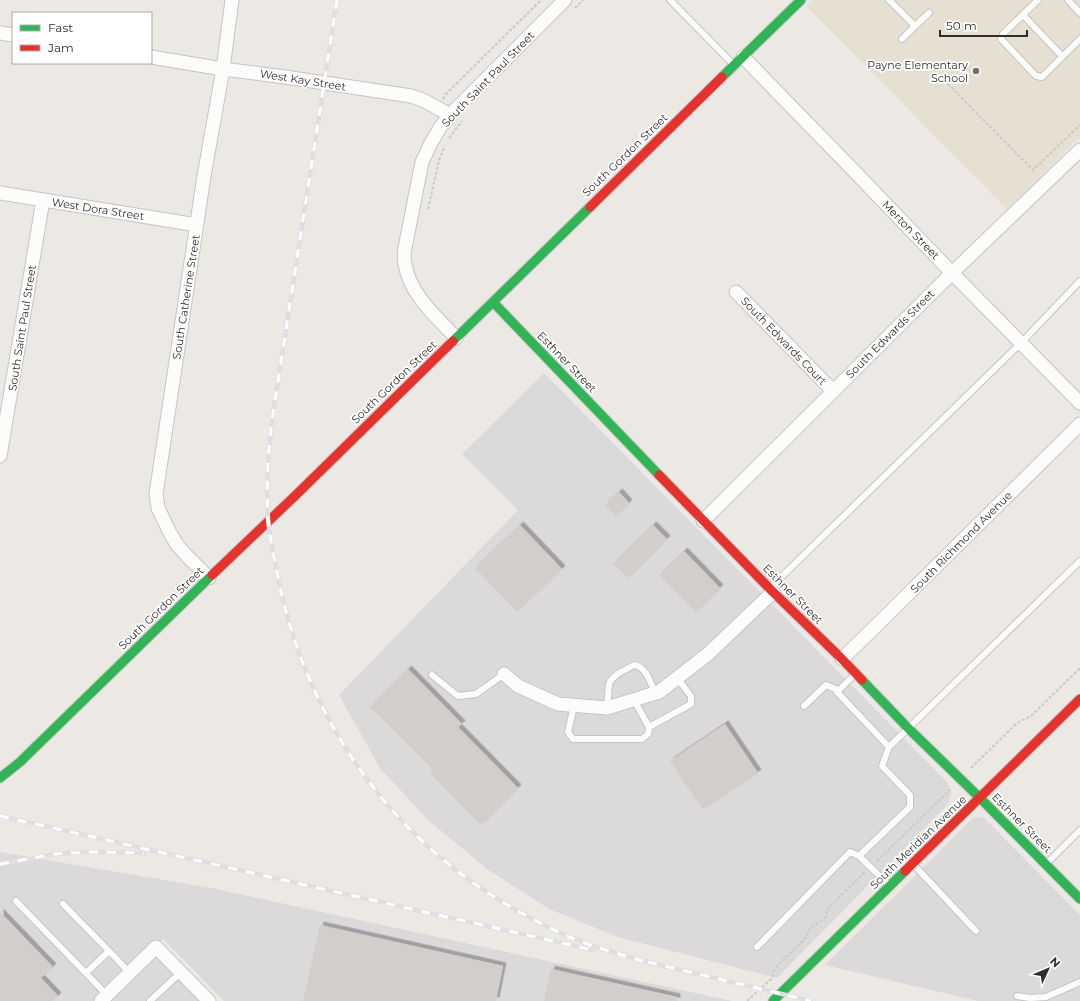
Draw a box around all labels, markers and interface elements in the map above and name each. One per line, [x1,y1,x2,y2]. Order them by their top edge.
legend [12,12,152,64]
scale bar [940,12,1027,38]
text: 50 m [946,18,977,33]
text: Fast [48,20,73,35]
street label: South Saint Paul Street [439,28,538,130]
text: Jam [47,40,74,55]
place label: Payne Elementary School [867,58,968,85]
street label: West Kay Street [259,66,348,94]
marker: Payne Elementary School [971,66,981,76]
street label: South Gordon Street [579,110,671,199]
street label: West Dora Street [51,195,146,223]
street label: Merton Street [879,198,943,263]
street label: South Catherine Street [169,233,203,360]
street label: South Saint Paul Street [5,263,39,392]
street label: South Edwards Street [843,286,938,381]
street label: South Edwards Court [738,294,830,388]
street label: Esthner Street [534,329,600,396]
street label: South Gordon Street [348,337,440,426]
street label: South Richmond Avenue [907,488,1015,596]
street label: Esthner Street [760,561,826,627]
street label: South Gordon Street [115,563,207,652]
street label: Esthner Street [989,790,1055,856]
street label: South Meridian Avenue [867,792,970,892]
north arrow [1028,949,1068,989]
text: N [1047,954,1063,970]

